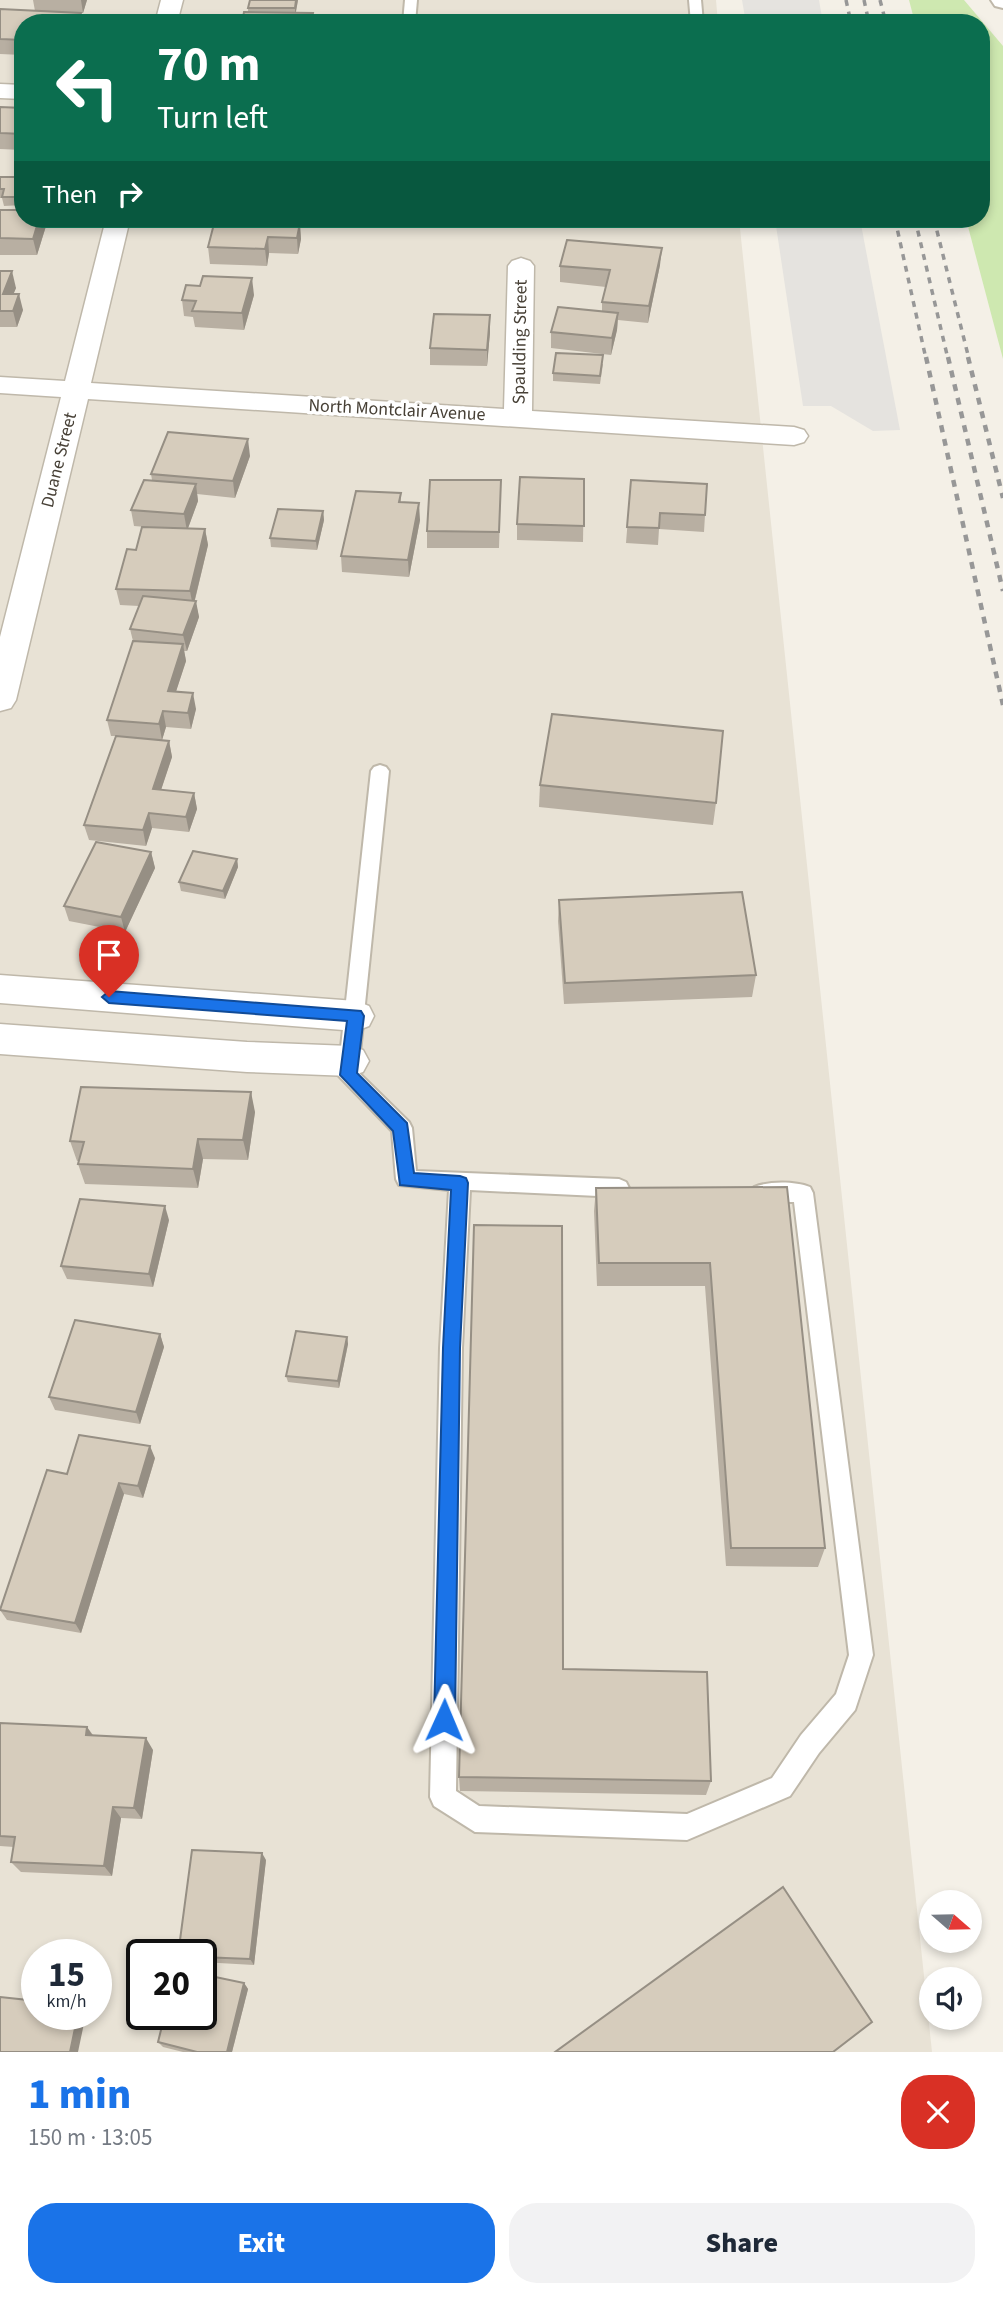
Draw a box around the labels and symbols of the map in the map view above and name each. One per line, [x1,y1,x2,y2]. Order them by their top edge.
street label: Spaulding Street [506,279,534,405]
street label: North Montclair Avenue [308,393,486,427]
street label: Duane Street [35,410,83,510]
pin [79,925,139,997]
position arrow [407,1683,481,1757]
north arrow [919,1890,982,1953]
speed limit sign: 20 [126,1939,217,2030]

